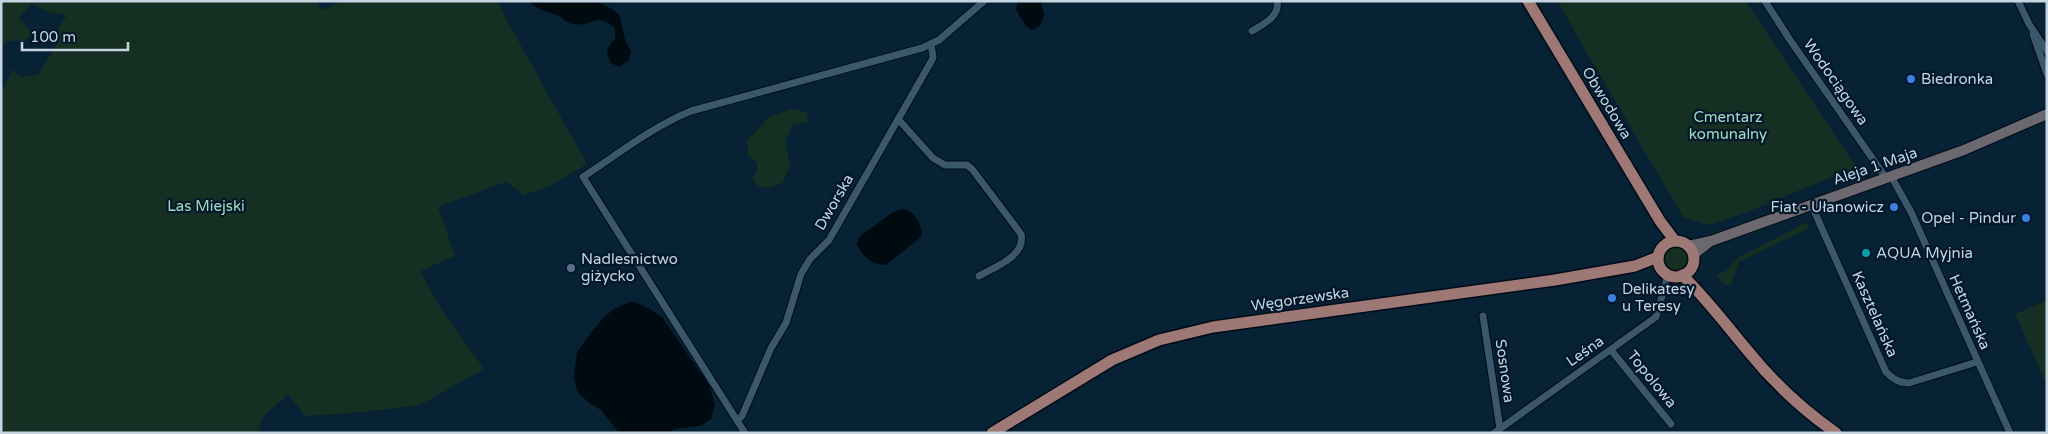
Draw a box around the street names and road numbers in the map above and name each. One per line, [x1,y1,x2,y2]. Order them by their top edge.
street label: Wodociągowa [1800,35,1872,129]
street label: Obwodowa [1578,64,1636,142]
street label: Aleja 1 Maja [1830,143,1920,189]
street label: Dworska [811,171,857,233]
street label: Kasztelańska [1848,268,1902,360]
street label: Hetmańska [1945,272,1995,352]
street label: Węgorzewska [1250,283,1350,315]
street label: Leśna [1563,332,1607,370]
street label: Sosnowa [1492,338,1518,404]
street label: Topolowa [1623,347,1681,411]

